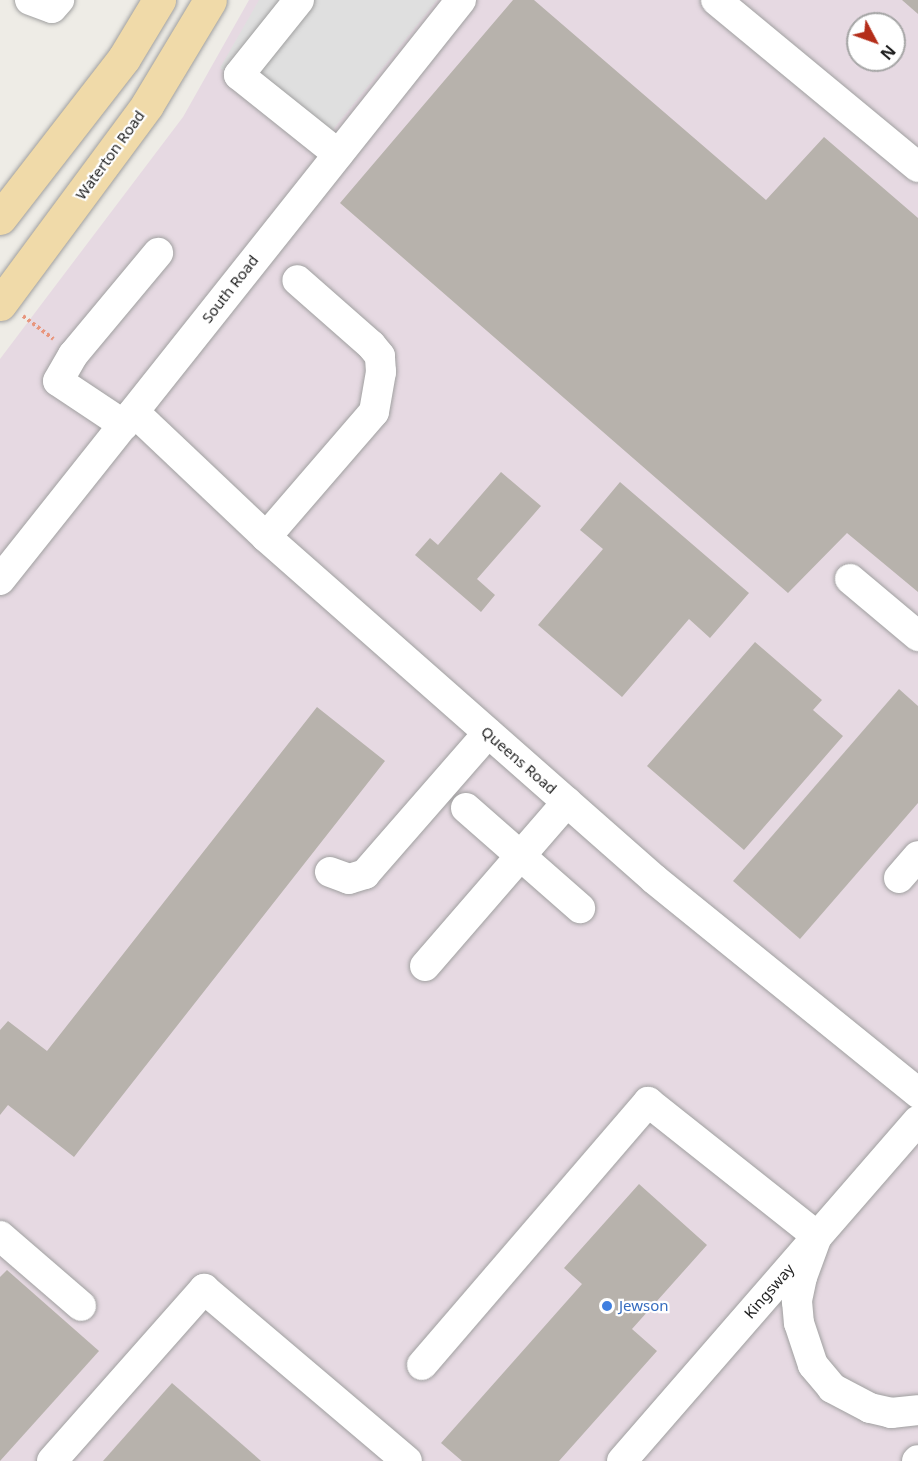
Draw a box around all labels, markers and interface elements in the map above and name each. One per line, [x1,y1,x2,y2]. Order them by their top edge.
north arrow [846,12,906,72]
text: N [876,40,901,65]
street label: Waterton Road [72,107,148,203]
street label: South Road [198,251,262,327]
street label: Queens Road [478,722,560,798]
street label: Kingsway [740,1260,798,1322]
place label: Jewson [619,1297,669,1315]
marker: Jewson [600,1299,614,1313]

